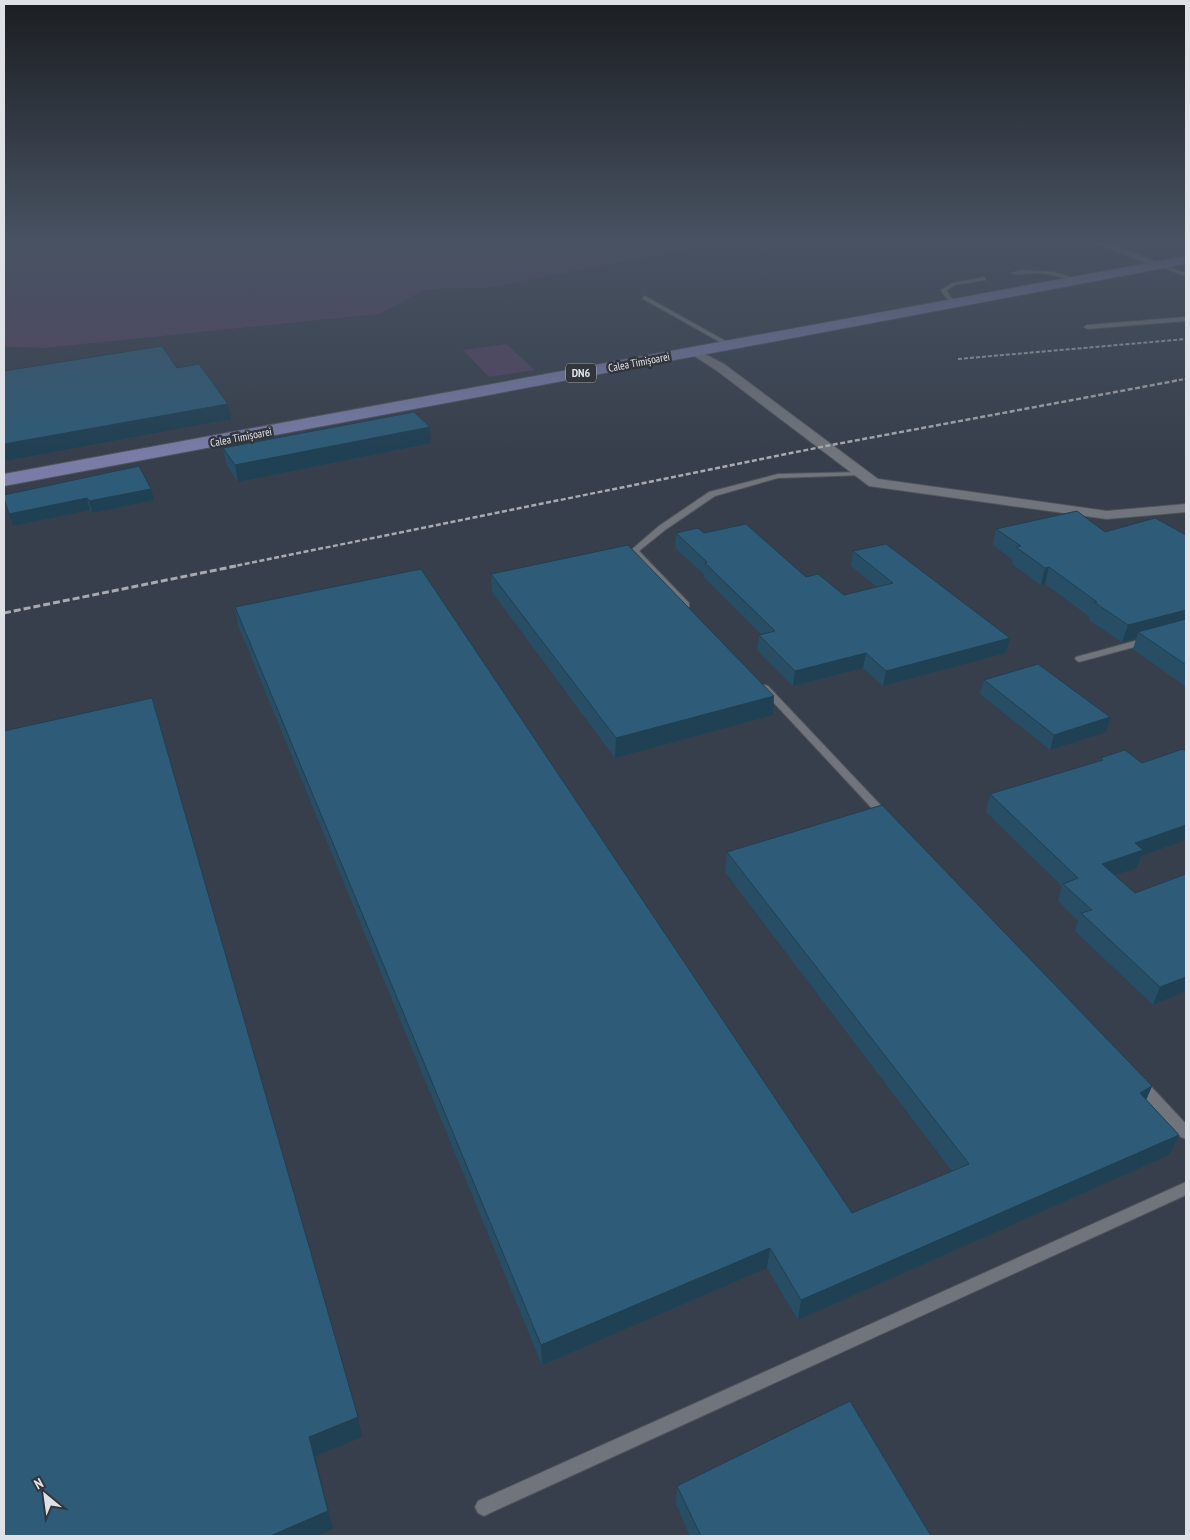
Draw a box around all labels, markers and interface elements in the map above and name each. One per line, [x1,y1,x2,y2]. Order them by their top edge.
street label: Calea Timișoarei [607,349,671,375]
road number: DN6 [566,363,596,382]
street label: Calea Timișoarei [209,424,273,450]
north arrow [20,1470,70,1520]
text: N [31,1474,46,1493]

